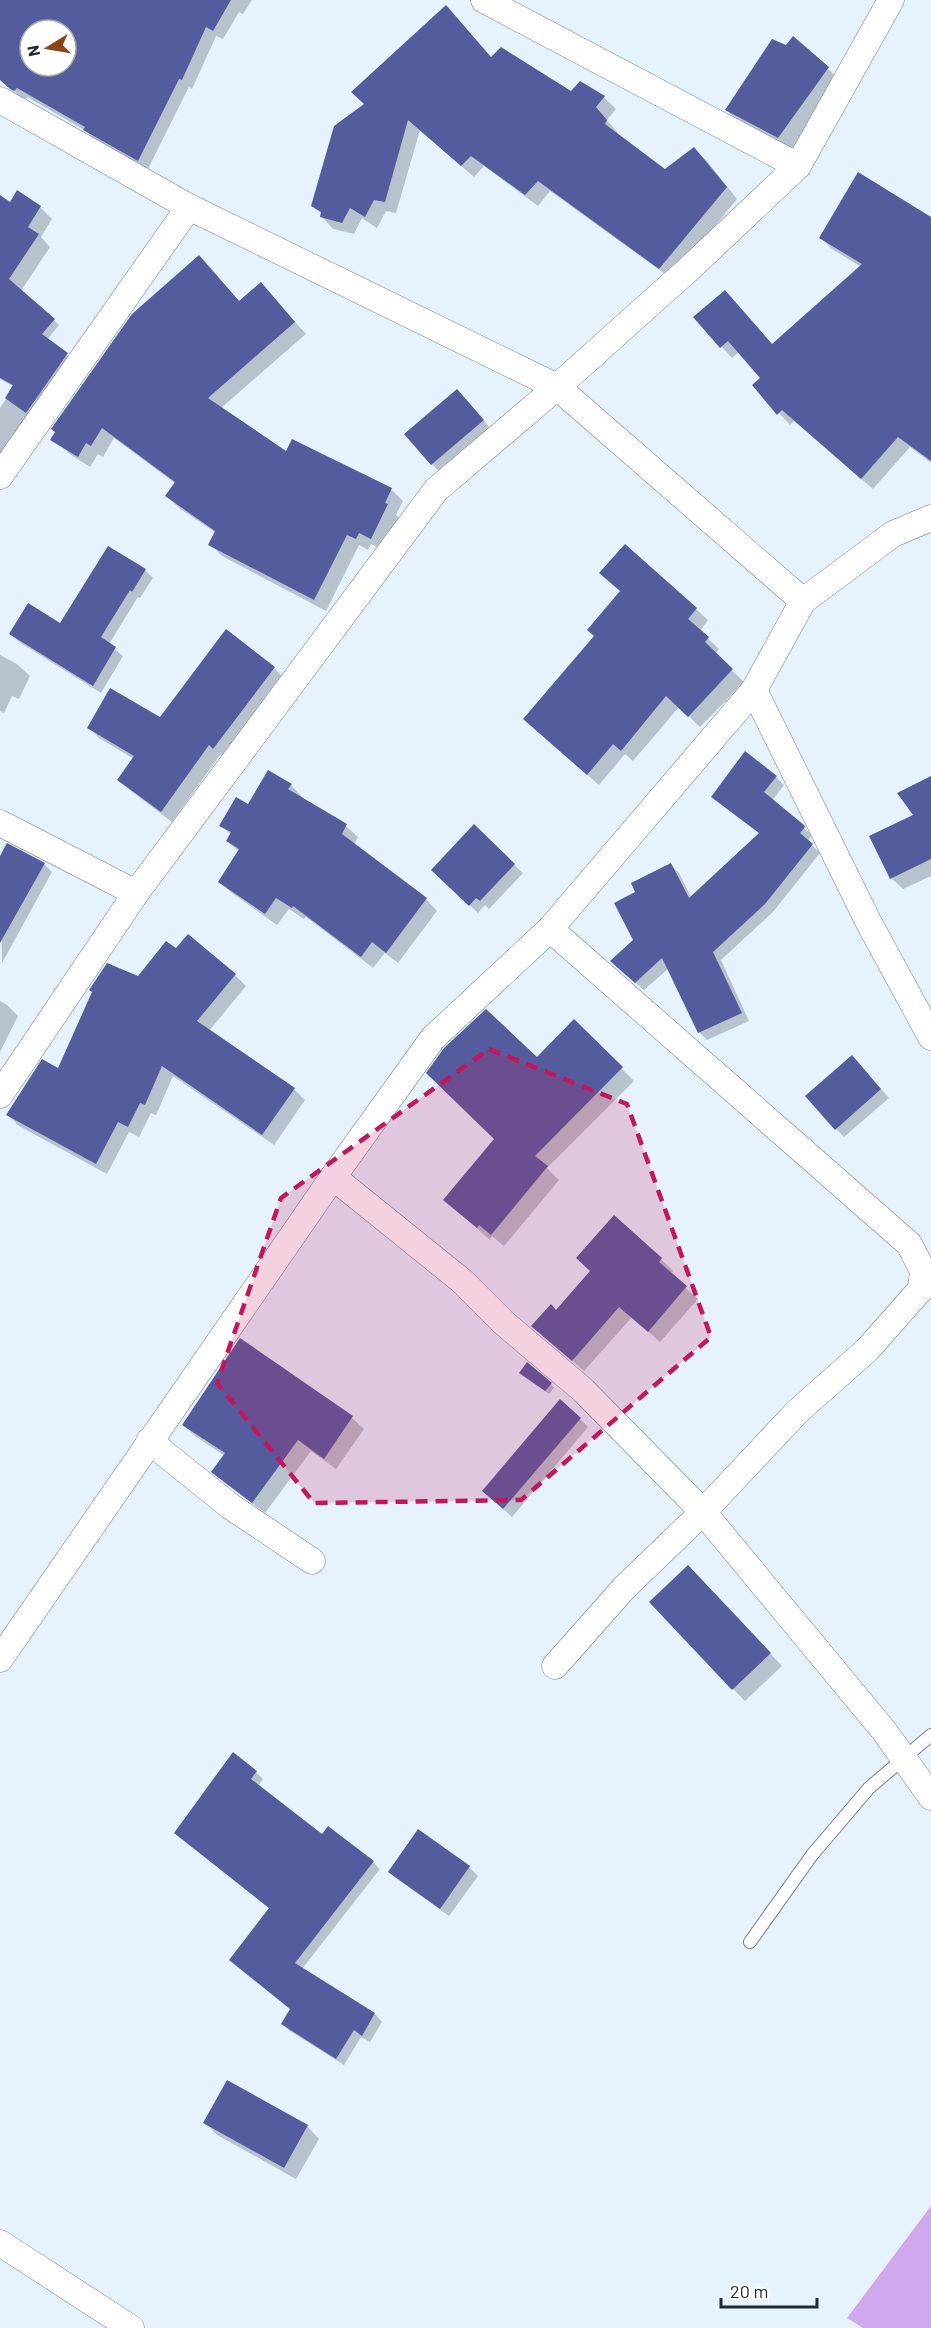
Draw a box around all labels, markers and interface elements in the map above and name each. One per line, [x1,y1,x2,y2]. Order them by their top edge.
north arrow [18,18,78,78]
text: N [22,44,43,58]
scale bar [721,2271,817,2309]
text: 20 m [730,2280,768,2302]

